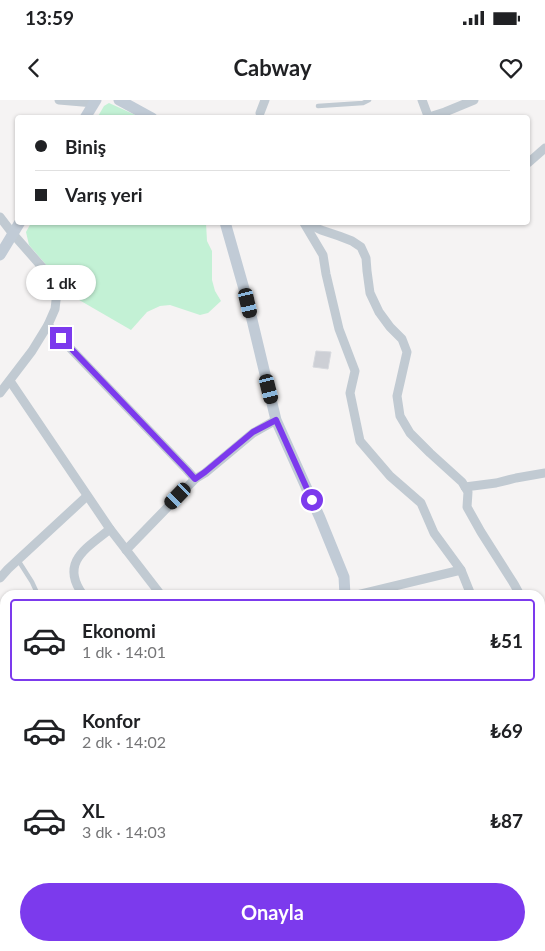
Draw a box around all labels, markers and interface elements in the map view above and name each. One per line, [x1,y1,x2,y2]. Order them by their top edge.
text: 13:59 [25,6,74,29]
icon: back [20,54,48,82]
text: Cabway [233,54,312,81]
icon: heart [497,54,525,82]
text: Biniş [65,135,106,158]
text: Varış yeri [65,183,143,206]
callout: 1 dk [26,266,96,300]
text: 1 dk [46,273,76,292]
car [237,287,258,319]
route end [50,327,72,349]
car [258,373,279,405]
car [162,480,193,512]
route start [301,489,323,511]
icon: car [22,618,67,663]
text: Ekonomi [82,619,156,642]
text: ₺51 [490,629,523,652]
text: 1 dk · 14:01 [82,642,166,661]
icon: car [22,708,67,753]
text: Konfor [82,709,140,732]
text: ₺69 [490,719,523,742]
text: 2 dk · 14:02 [82,732,166,751]
icon: car [22,798,67,843]
text: XL [82,799,105,822]
text: ₺87 [490,809,523,832]
text: 3 dk · 14:03 [82,822,166,841]
button: Onayla [20,883,525,941]

